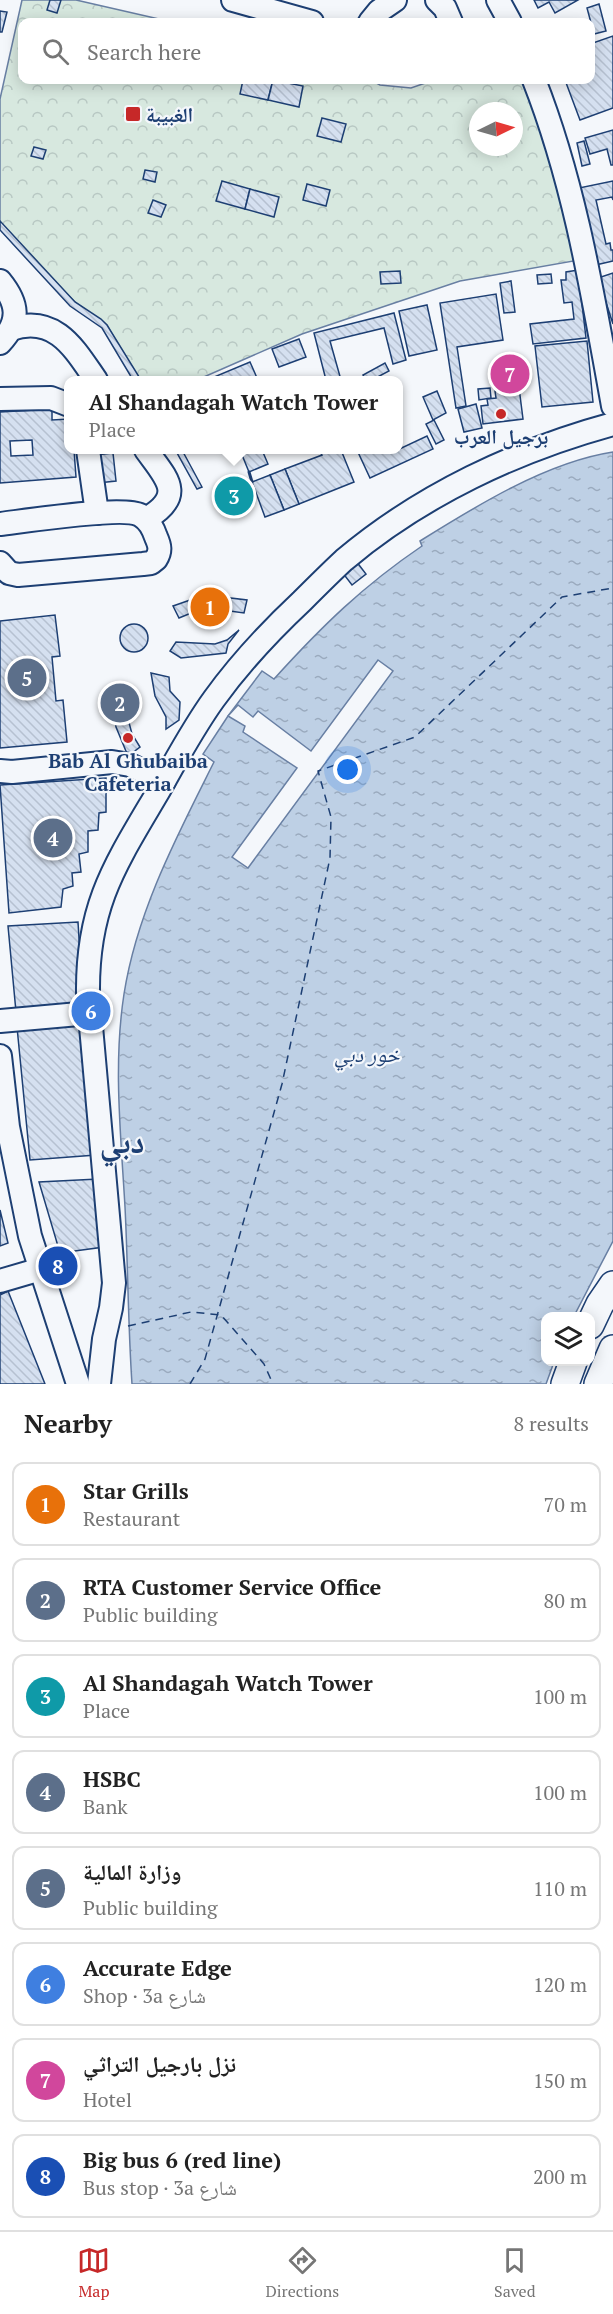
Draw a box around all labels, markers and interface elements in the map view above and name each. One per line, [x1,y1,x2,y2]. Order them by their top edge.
search box [18,18,595,84]
icon: search [39,35,72,68]
text: Search here [87,37,201,66]
place label: الغبيبة [146,101,193,128]
north arrow [469,102,523,156]
marker: الغبيبة [124,105,142,123]
pin: 7 [490,352,530,397]
popup [64,376,403,454]
text: Al Shandagah Watch Tower [89,387,378,416]
marker: برجيل العرب [494,407,508,421]
text: Place [89,416,136,443]
place label: برجيل العرب [454,423,548,450]
pin: 3 [214,474,254,518]
pin: 1 [190,584,230,630]
pin: 5 [8,656,46,700]
pin: 2 [100,680,140,726]
marker: Bab Al Ghubaiba Cafeteria [121,731,135,745]
place label: Bab Al Ghubaiba Cafeteria [48,747,208,797]
your location [333,755,362,784]
pin: 4 [34,816,72,860]
pin: 6 [72,988,110,1034]
water label: خور دبي [334,1040,400,1071]
district label: دبي [100,1120,144,1167]
pin: 8 [38,1244,78,1288]
map controls [541,1312,595,1366]
button: layers [541,1312,595,1366]
text: Nearby [24,1406,112,1440]
text: 8 results [514,1410,589,1437]
text: Star Grills [83,1476,189,1505]
text: 1 [40,1491,51,1518]
text: 70 m [544,1491,587,1518]
text: Restaurant [83,1505,180,1532]
text: RTA Customer Service Office [83,1572,381,1601]
text: 2 [40,1587,51,1614]
text: 80 m [544,1587,587,1614]
text: Public building [83,1601,217,1628]
text: Al Shandagah Watch Tower [83,1668,373,1697]
text: 3 [40,1683,51,1710]
text: 100 m [533,1683,587,1710]
text: Place [83,1697,130,1724]
text: HSBC [83,1764,141,1793]
text: 4 [40,1779,51,1806]
text: 100 m [533,1779,587,1806]
text: Bank [83,1793,128,1820]
text: وزارة المالية [83,1857,181,1886]
text: 5 [40,1875,51,1902]
text: 110 m [533,1875,587,1902]
text: Public building [83,1894,217,1921]
text: Accurate Edge [83,1953,232,1982]
text: 6 [40,1971,51,1998]
text: 120 m [533,1971,587,1998]
text: Shop · 3a شارع [83,1982,206,2009]
text: نزل بارجيل التراثي [83,2049,236,2078]
text: 7 [40,2067,51,2094]
text: 150 m [533,2067,587,2094]
text: Hotel [83,2086,132,2113]
text: Big bus 6 (red line) [83,2145,281,2174]
text: 8 [40,2163,51,2190]
text: 200 m [533,2163,587,2190]
text: Bus stop · 3a شارع [83,2174,237,2201]
tab: Map [77,2244,110,2302]
tab: Directions [265,2244,339,2302]
tab: Saved [494,2244,536,2302]

